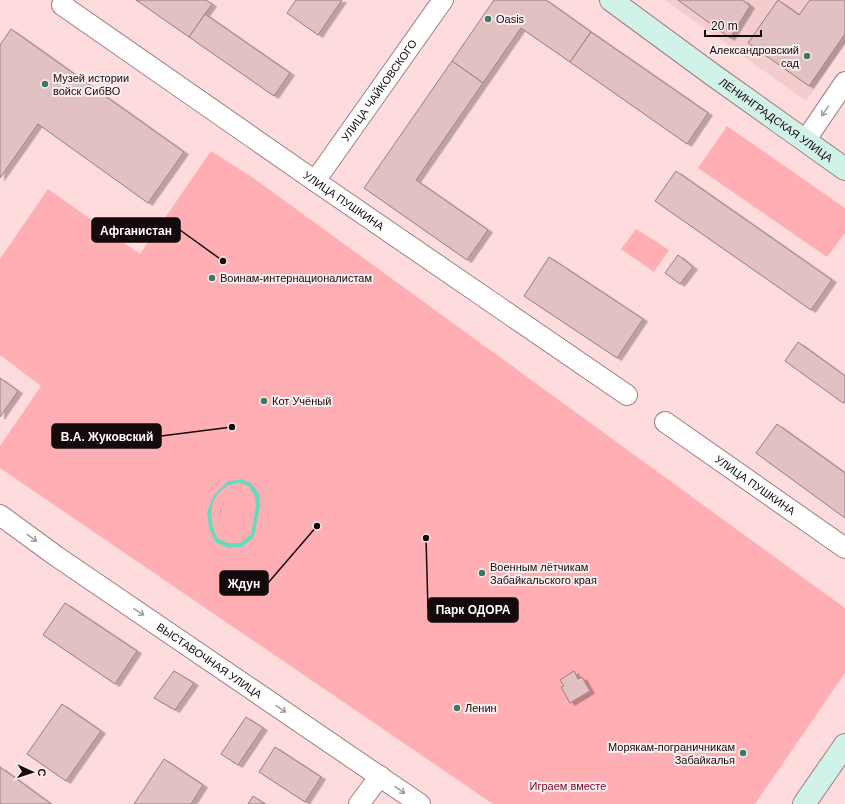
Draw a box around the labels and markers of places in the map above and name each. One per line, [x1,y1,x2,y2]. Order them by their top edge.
place label: Oasis [496,13,525,25]
marker: Oasis [483,14,493,24]
place label: Александровский сад [710,44,800,69]
marker: Александровский сад [802,51,812,61]
place label: Музей истории войск СибВО [53,72,129,97]
marker: Музей истории войск СибВО [40,79,50,89]
callout: Афганистан [92,218,180,242]
place label: Воинам-интернационалистам [220,272,372,284]
marker: Воинам-интернационалистам [207,273,217,283]
place label: Кот Учёный [272,395,331,407]
marker: Кот Учёный [259,396,269,406]
callout: В.А. Жуковский [52,424,161,448]
place label: Военным лётчикам Забайкальского края [490,561,597,586]
marker: Военным лётчикам Забайкальского края [477,568,487,578]
callout: Ждун [220,571,268,595]
callout: Парк ОДОРА [428,598,518,622]
place label: Ленин [465,702,497,714]
marker: Ленин [452,703,462,713]
place label: Морякам-пограничникам Забайкалья [608,741,735,766]
marker: Морякам-пограничникам Забайкалья [738,748,748,758]

